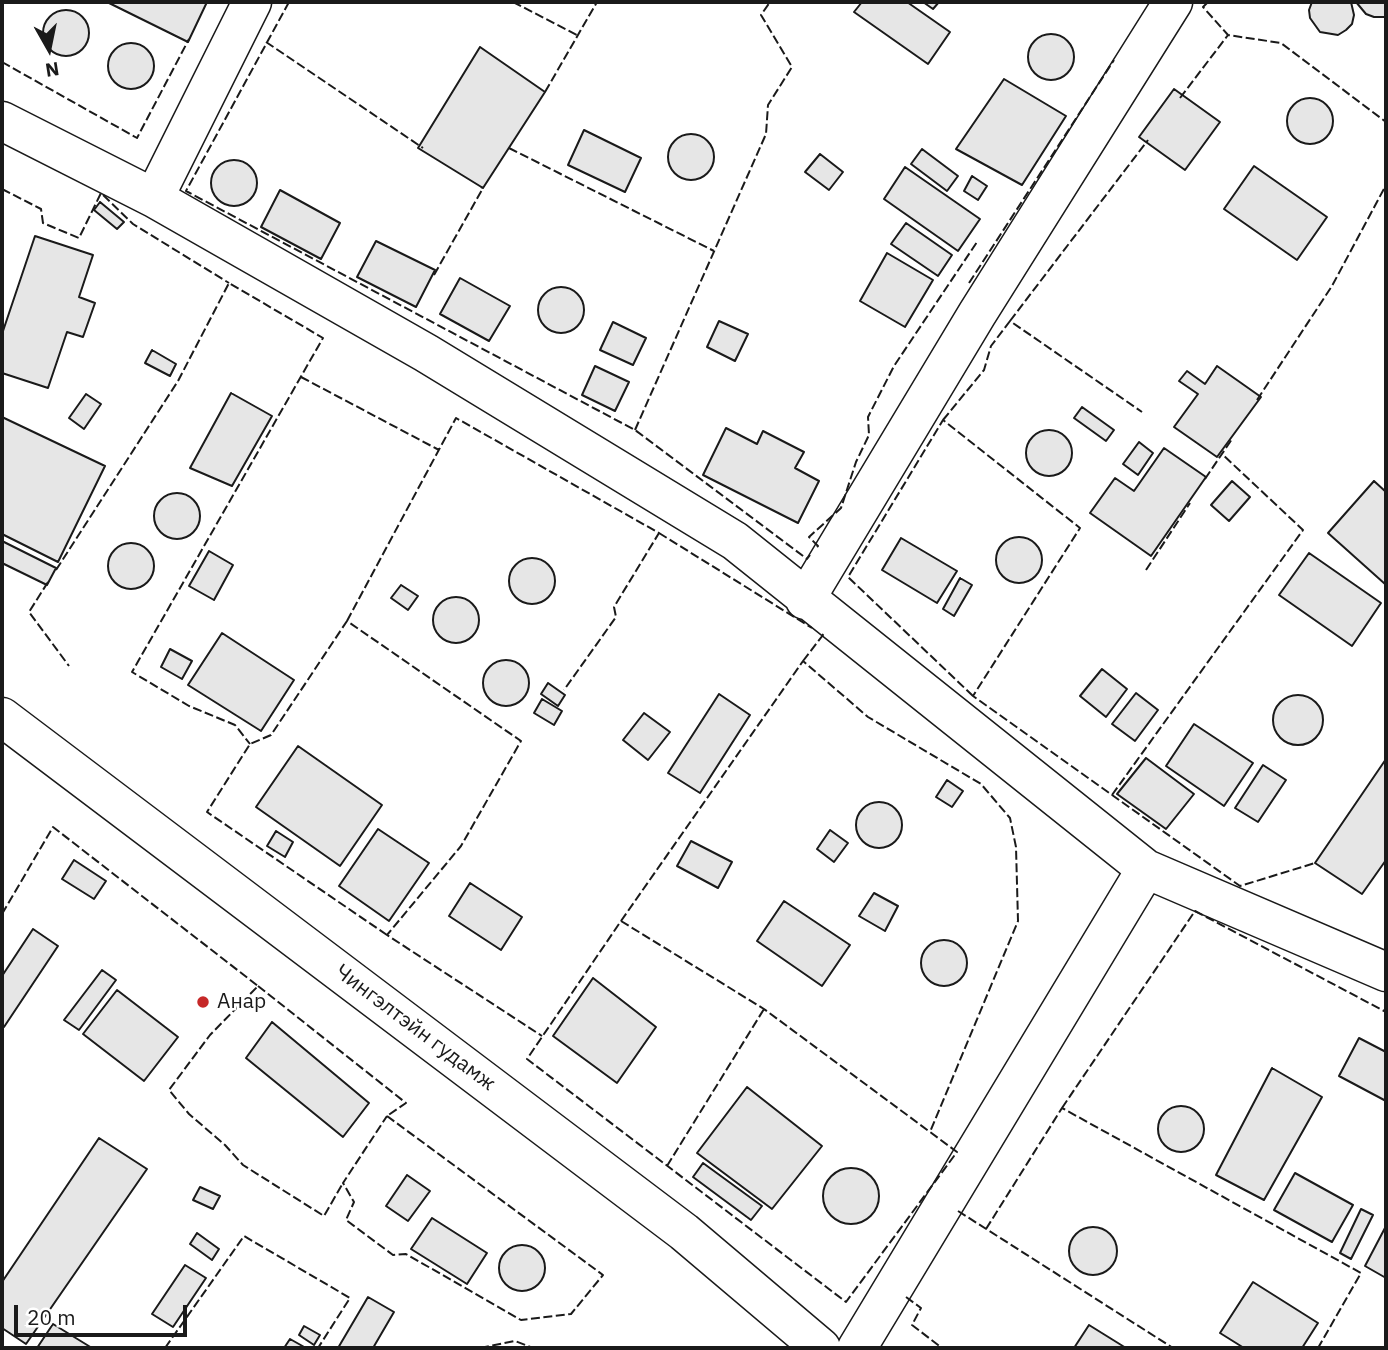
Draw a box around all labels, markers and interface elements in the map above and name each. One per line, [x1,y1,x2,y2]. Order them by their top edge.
north arrow [14,14,84,84]
text: N [44,57,61,83]
street label: Чингэлтэйн гудамж [330,960,500,1096]
place label: Анар [217,989,266,1015]
marker: Анар [195,994,211,1010]
scale bar [18,1290,191,1334]
text: 20 m [27,1303,76,1331]

